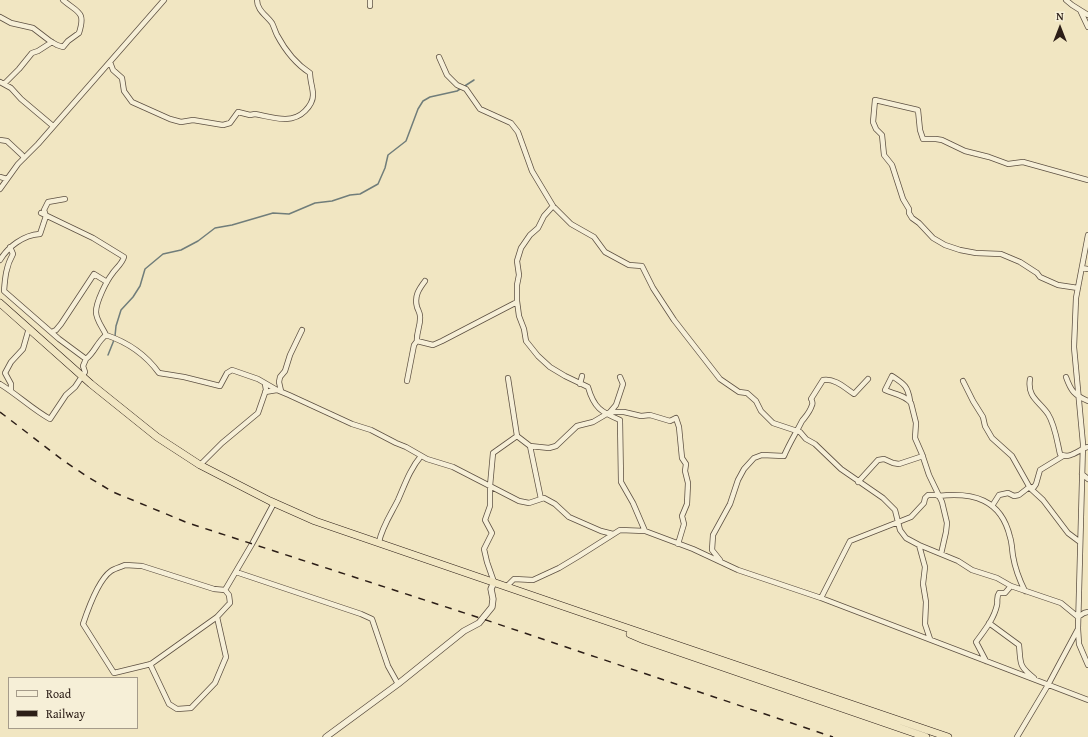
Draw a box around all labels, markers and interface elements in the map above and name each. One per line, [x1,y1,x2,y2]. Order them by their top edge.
north arrow [1040,8,1080,48]
text: N [1056,8,1064,24]
legend [8,677,138,729]
text: Road [46,685,71,702]
text: Railway [46,705,85,722]

